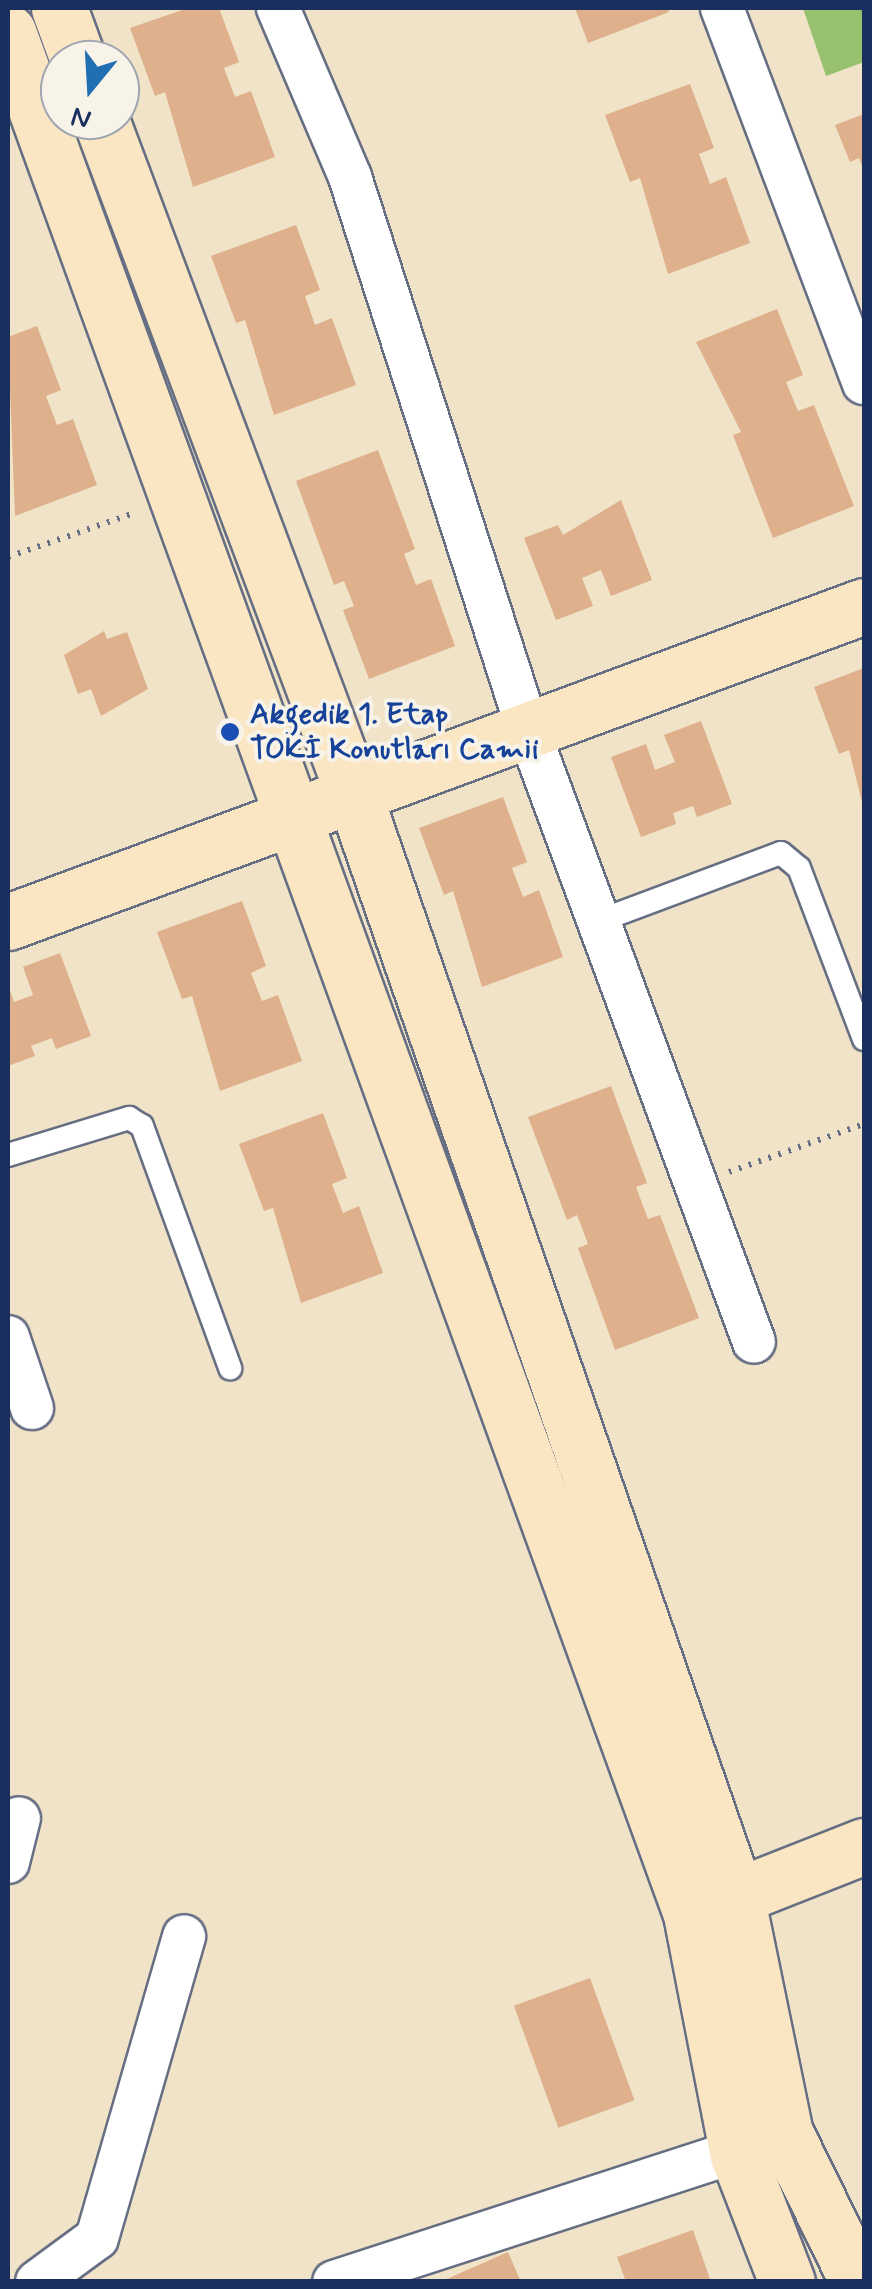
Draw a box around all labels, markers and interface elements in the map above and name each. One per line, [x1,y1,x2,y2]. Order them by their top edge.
north arrow [40,40,140,140]
text: N [67,97,96,138]
place label: Akgedik 1. Etap TOKİ Konutları Camii [250,697,539,768]
marker: Akgedik 1. Etap TOKİ Konutları Camii [219,721,241,743]

